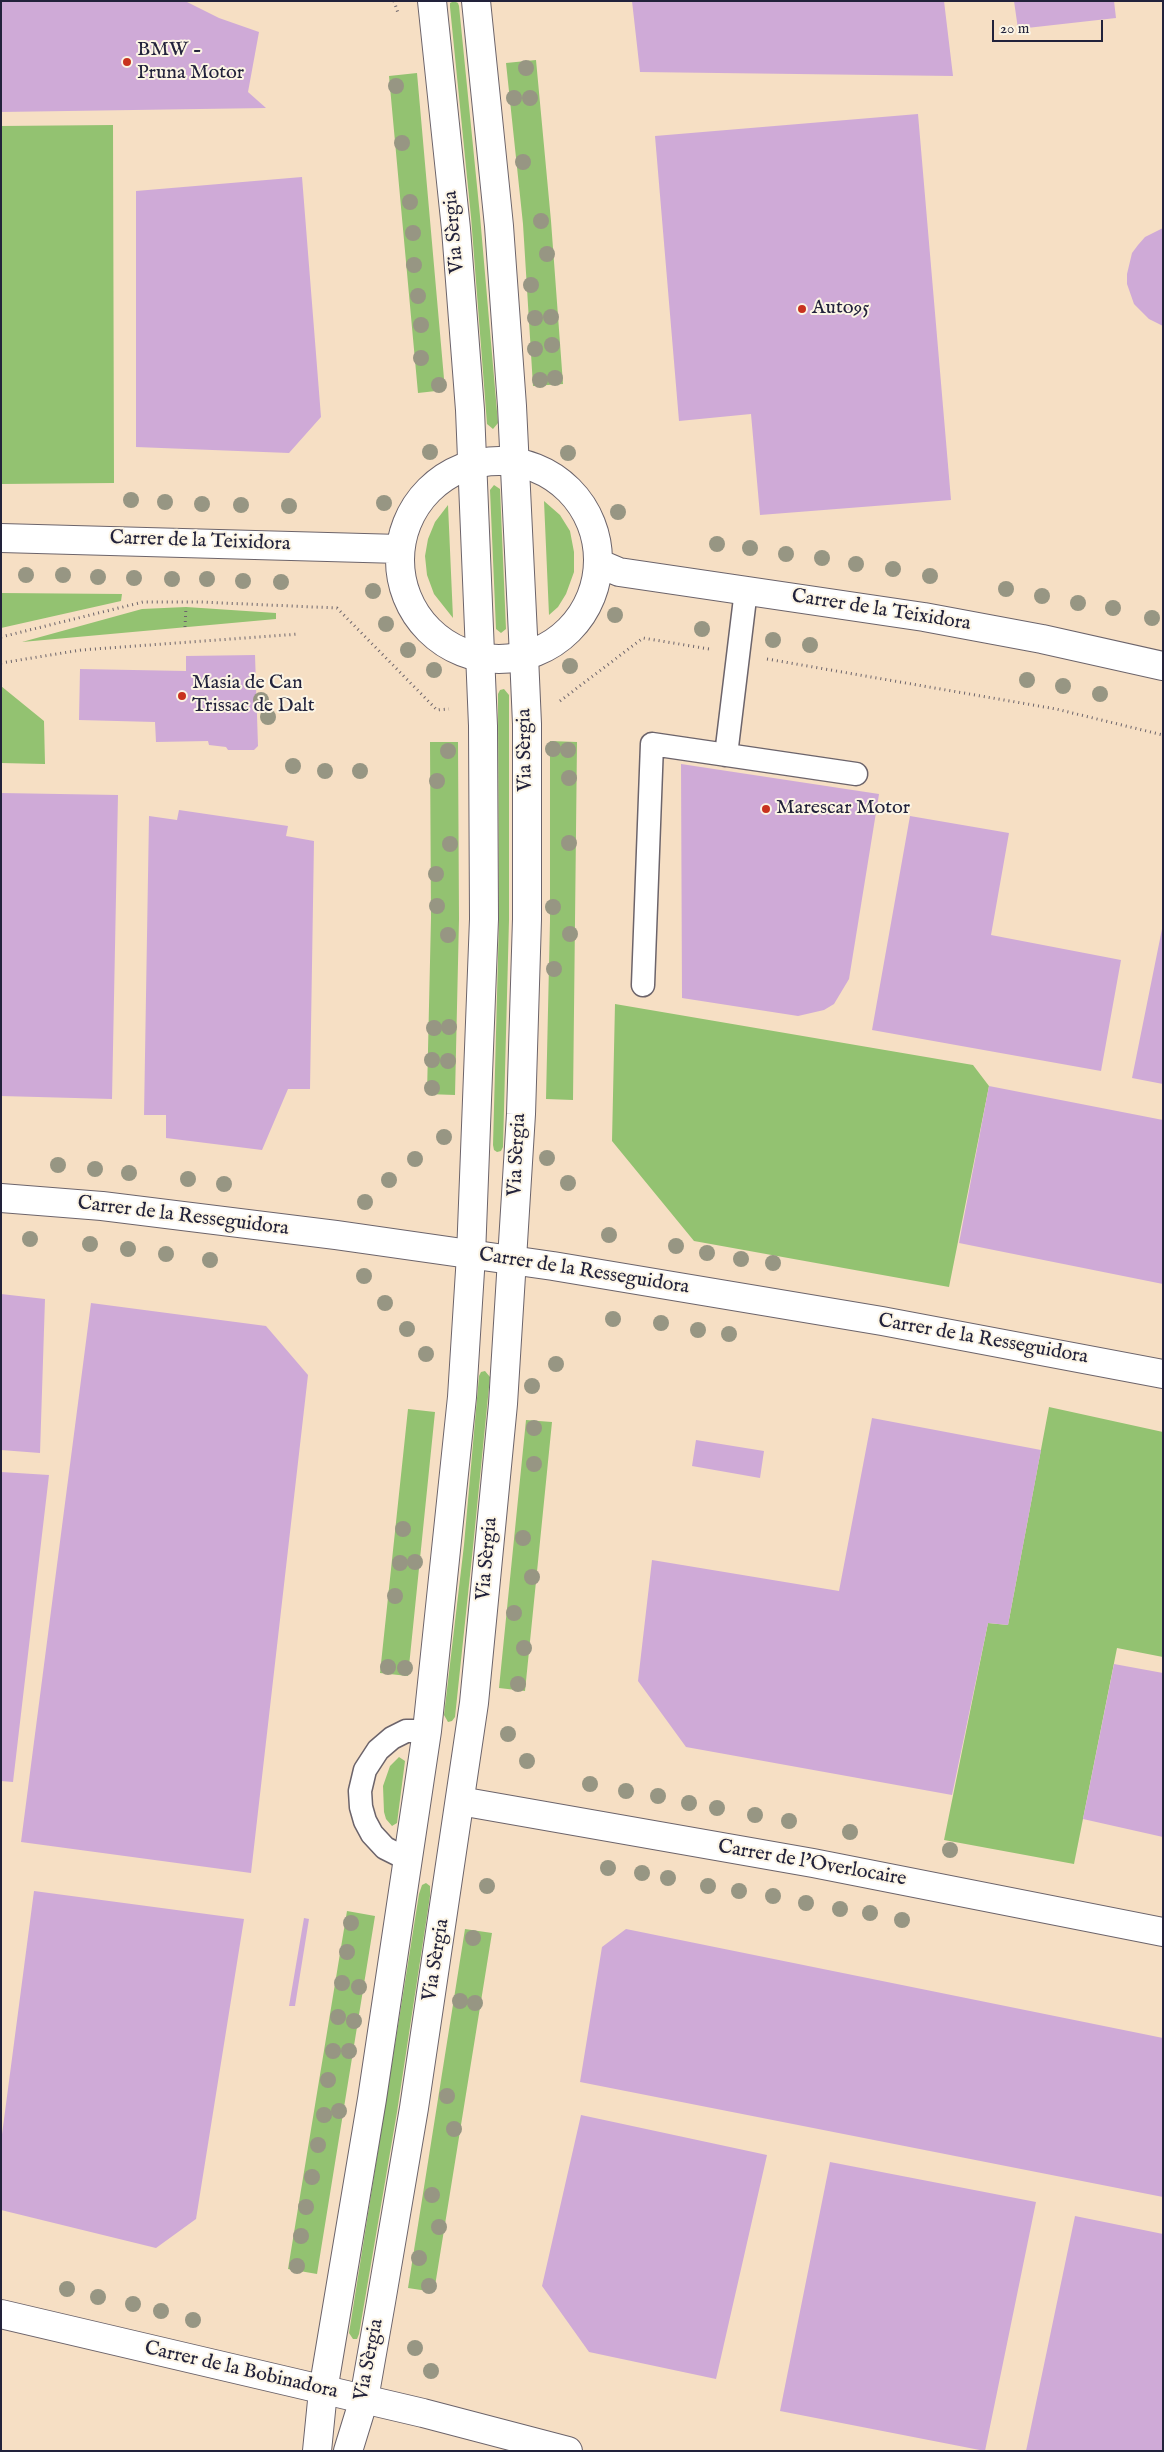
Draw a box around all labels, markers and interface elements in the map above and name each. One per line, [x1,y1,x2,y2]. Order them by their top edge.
scale bar [994,10,1105,42]
text: 20 m [1000,19,1029,38]
place label: BMW - Pruna Motor [137,39,244,86]
marker: BMW - Pruna Motor [121,56,133,68]
street label: Via Sèrgia [439,190,471,274]
place label: Auto95 [812,297,869,321]
marker: Auto95 [796,303,808,315]
street label: Carrer de la Teixidora [109,527,291,557]
street label: Carrer de la Teixidora [790,585,972,637]
place label: Masia de Can Trissac de Dalt [192,672,315,719]
marker: Masia de Can Trissac de Dalt [176,690,188,702]
street label: Via Sèrgia [513,708,539,792]
place label: Marescar Motor [776,797,910,821]
marker: Marescar Motor [760,803,772,815]
street label: Via Sèrgia [504,1113,532,1197]
street label: Carrer de la Resseguidora [76,1192,290,1242]
street label: Carrer de la Resseguidora [477,1244,691,1300]
street label: Carrer de la Resseguidora [876,1310,1090,1370]
street label: Via Sèrgia [472,1517,504,1601]
street label: Carrer de l'Overlocaire [716,1836,908,1892]
street label: Via Sèrgia [419,1917,455,2003]
street label: Via Sèrgia [350,2317,390,2403]
street label: Carrer de la Bobinadora [142,2337,340,2405]

